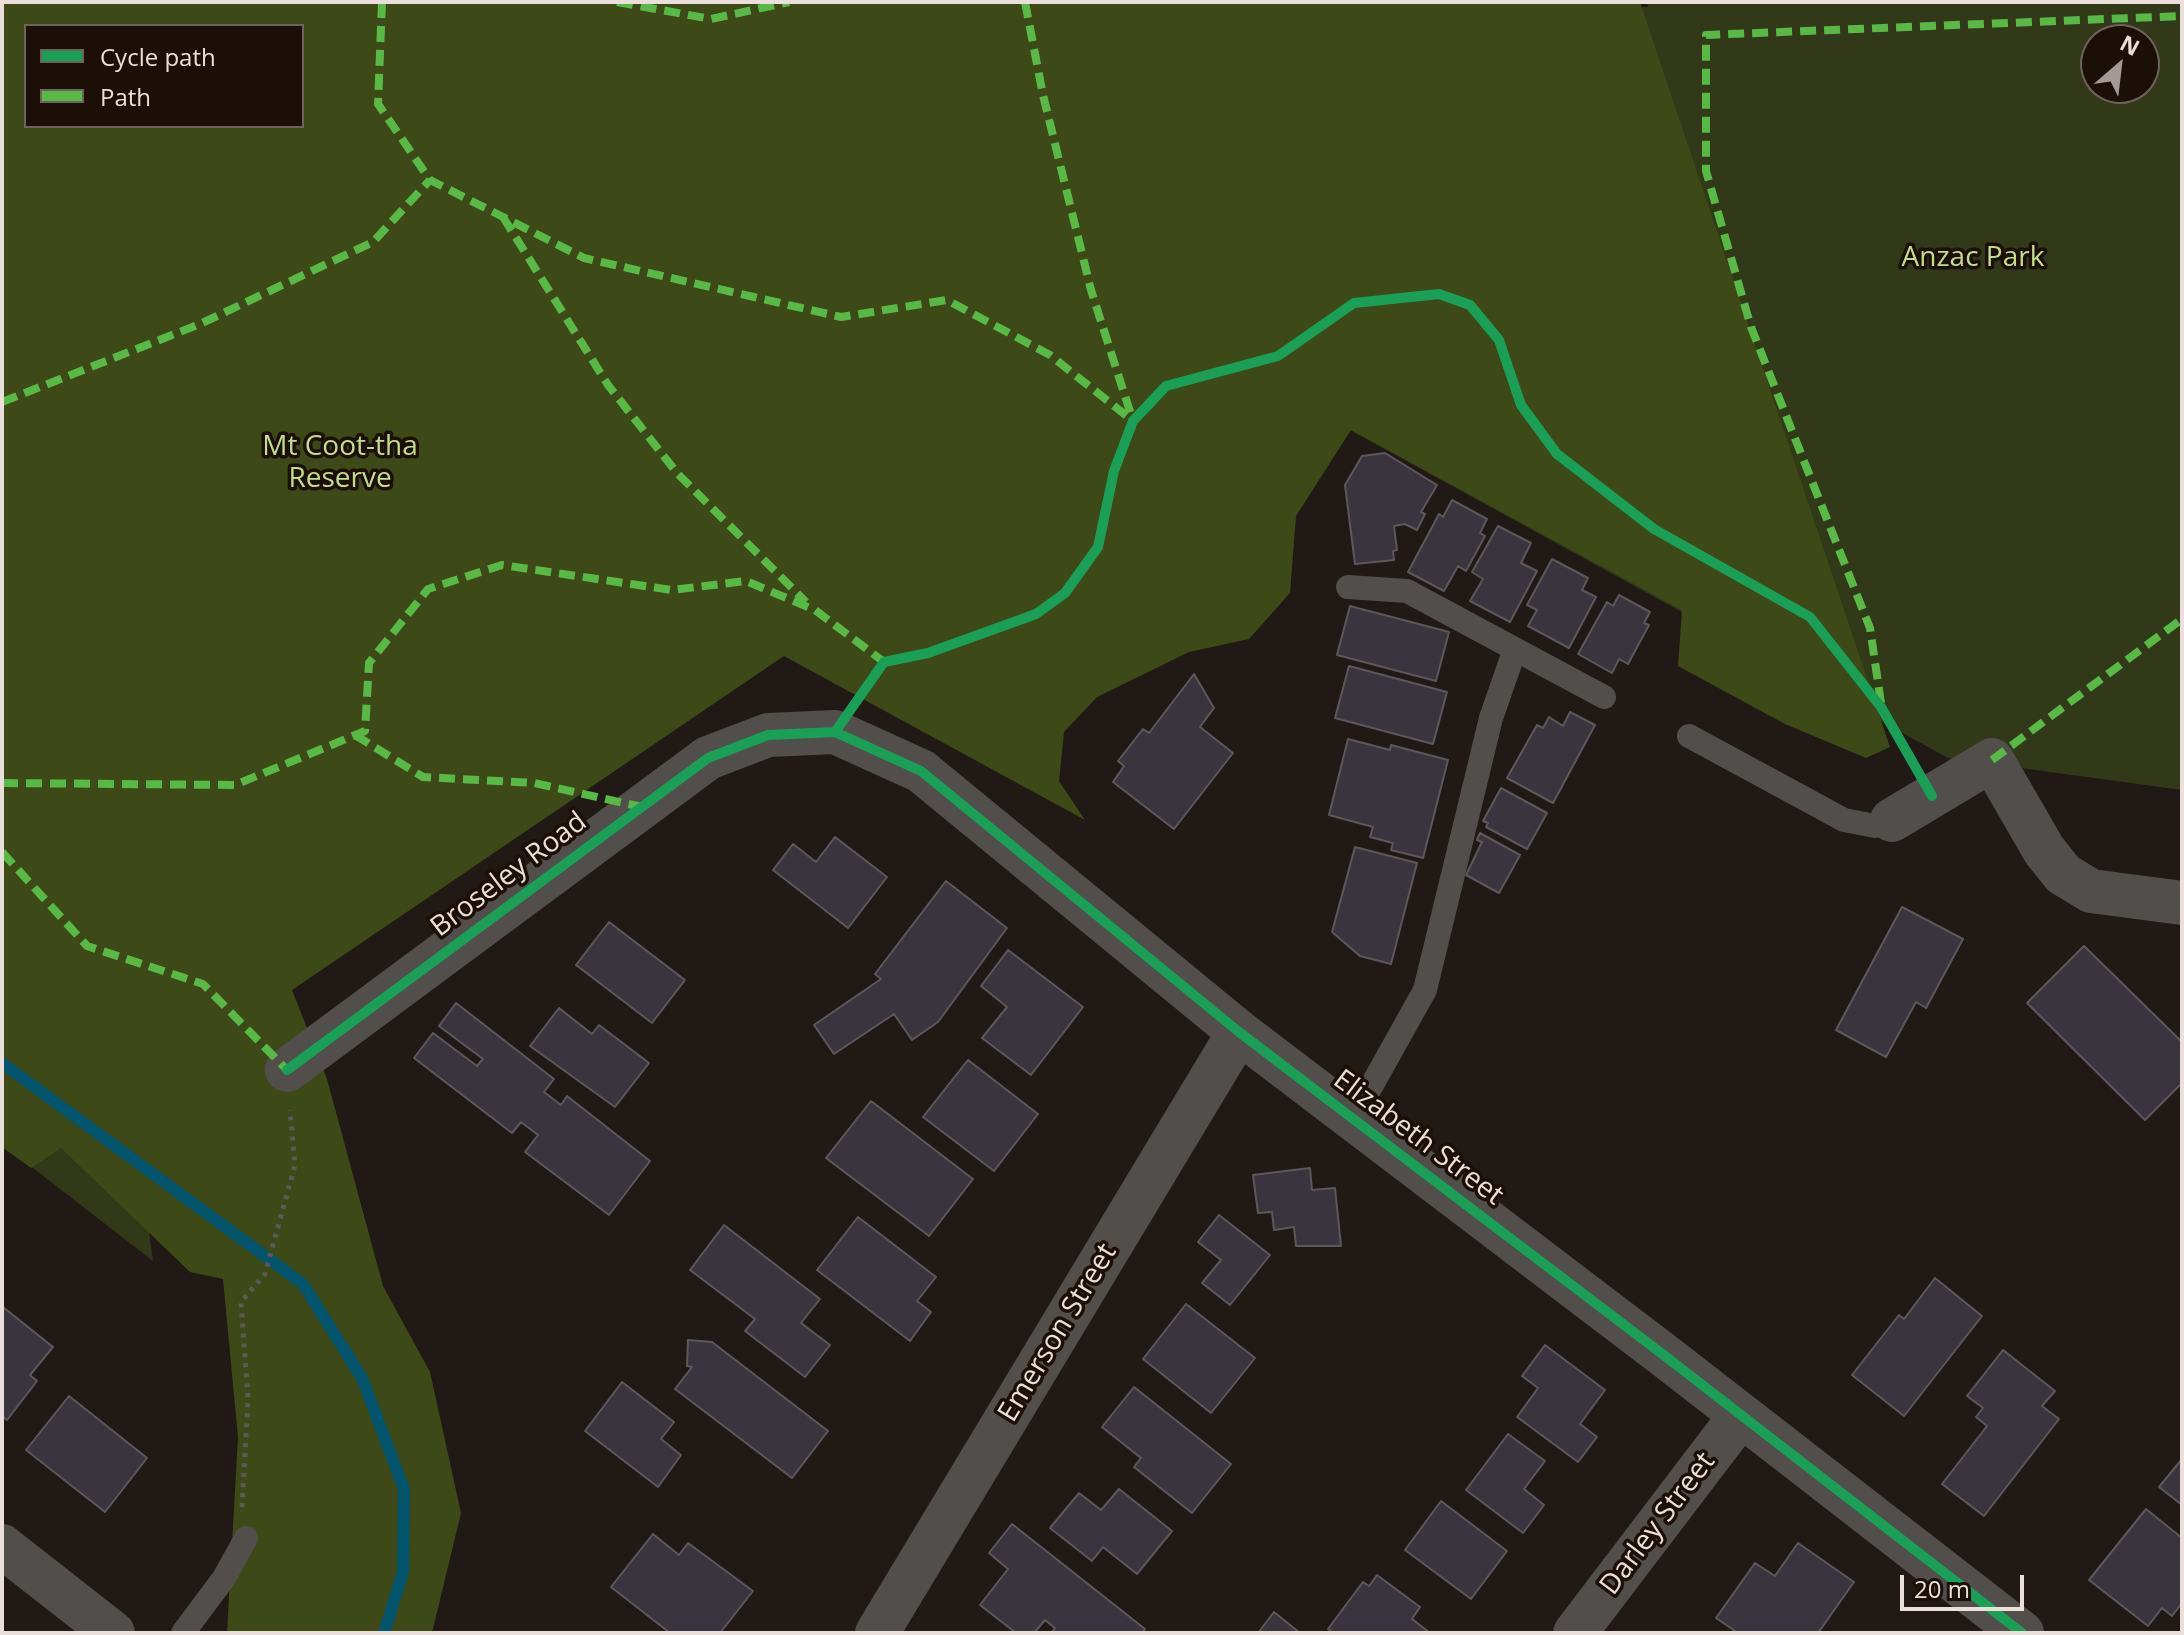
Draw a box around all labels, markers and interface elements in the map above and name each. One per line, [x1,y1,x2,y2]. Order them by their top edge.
legend [24,24,304,128]
north arrow [2080,24,2160,104]
text: N [2115,27,2145,62]
text: Cycle path [100,40,216,73]
text: Path [100,80,151,113]
park label: Anzac Park [1902,241,2044,275]
park label: Mt Coot-tha Reserve [262,430,418,496]
street label: Broseley Road [424,806,594,944]
street label: Elizabeth Street [1326,1063,1510,1213]
street label: Emerson Street [992,1238,1124,1428]
street label: Darley Street [1594,1446,1722,1602]
scale bar [1904,1559,2028,1609]
text: 20 m [1914,1572,1970,1605]

